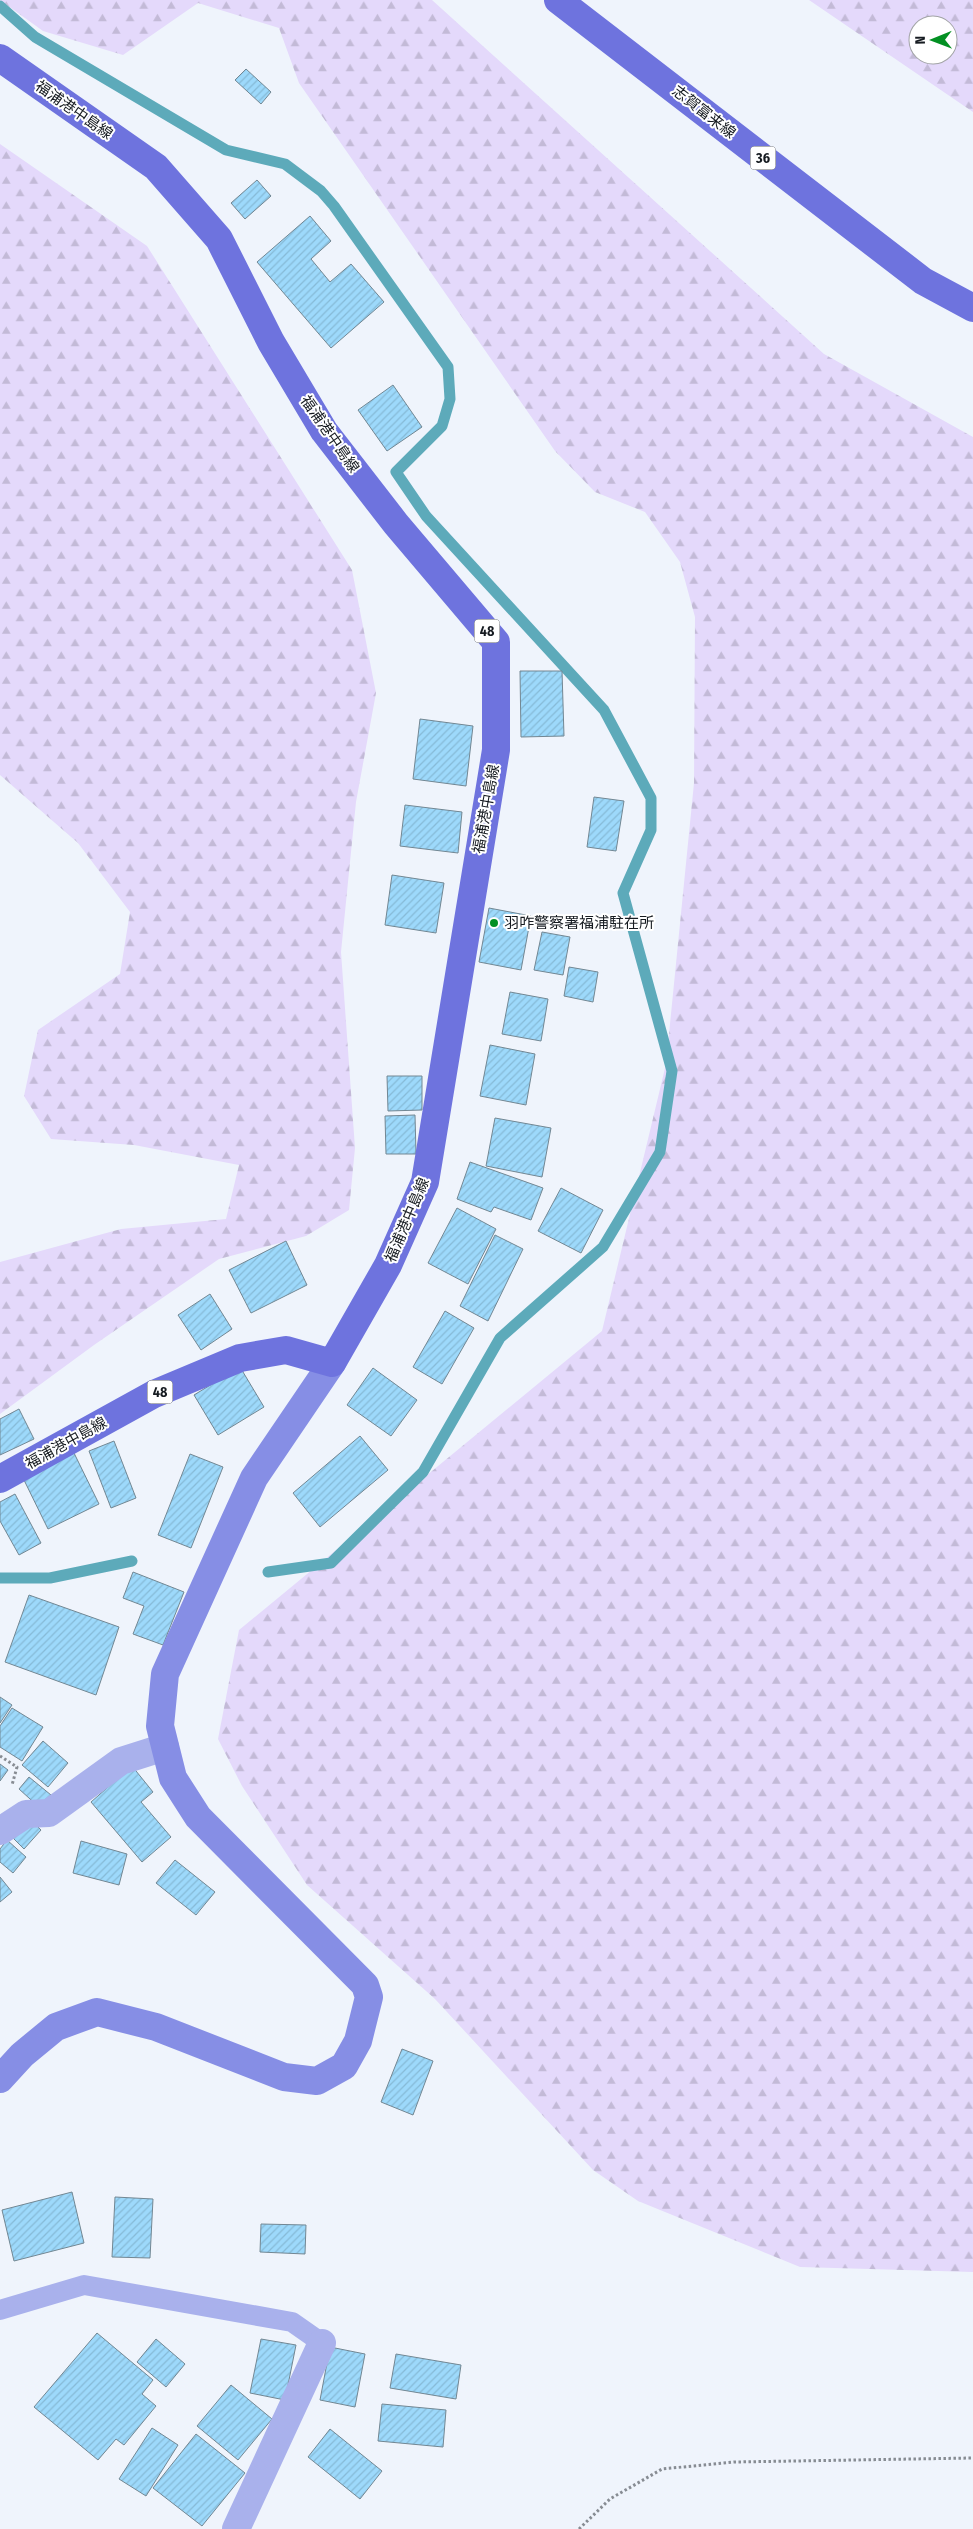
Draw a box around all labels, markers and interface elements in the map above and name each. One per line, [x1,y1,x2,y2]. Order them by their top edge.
north arrow [908,15,958,65]
text: N [912,36,929,45]
street label: 福浦港中島線 [32,77,116,143]
street label: 志賀富来線 [669,82,739,142]
road number: 36 [750,146,776,170]
street label: 福浦港中島線 [297,392,363,476]
road number: 48 [474,620,500,642]
street label: 福浦港中島線 [469,763,503,855]
place label: 羽咋警察署福浦駐在所 [504,914,654,932]
marker: 羽咋警察署福浦駐在所 [488,917,500,929]
street label: 福浦港中島線 [381,1175,433,1265]
road number: 48 [148,1380,172,1404]
street label: 福浦港中島線 [22,1413,110,1473]

